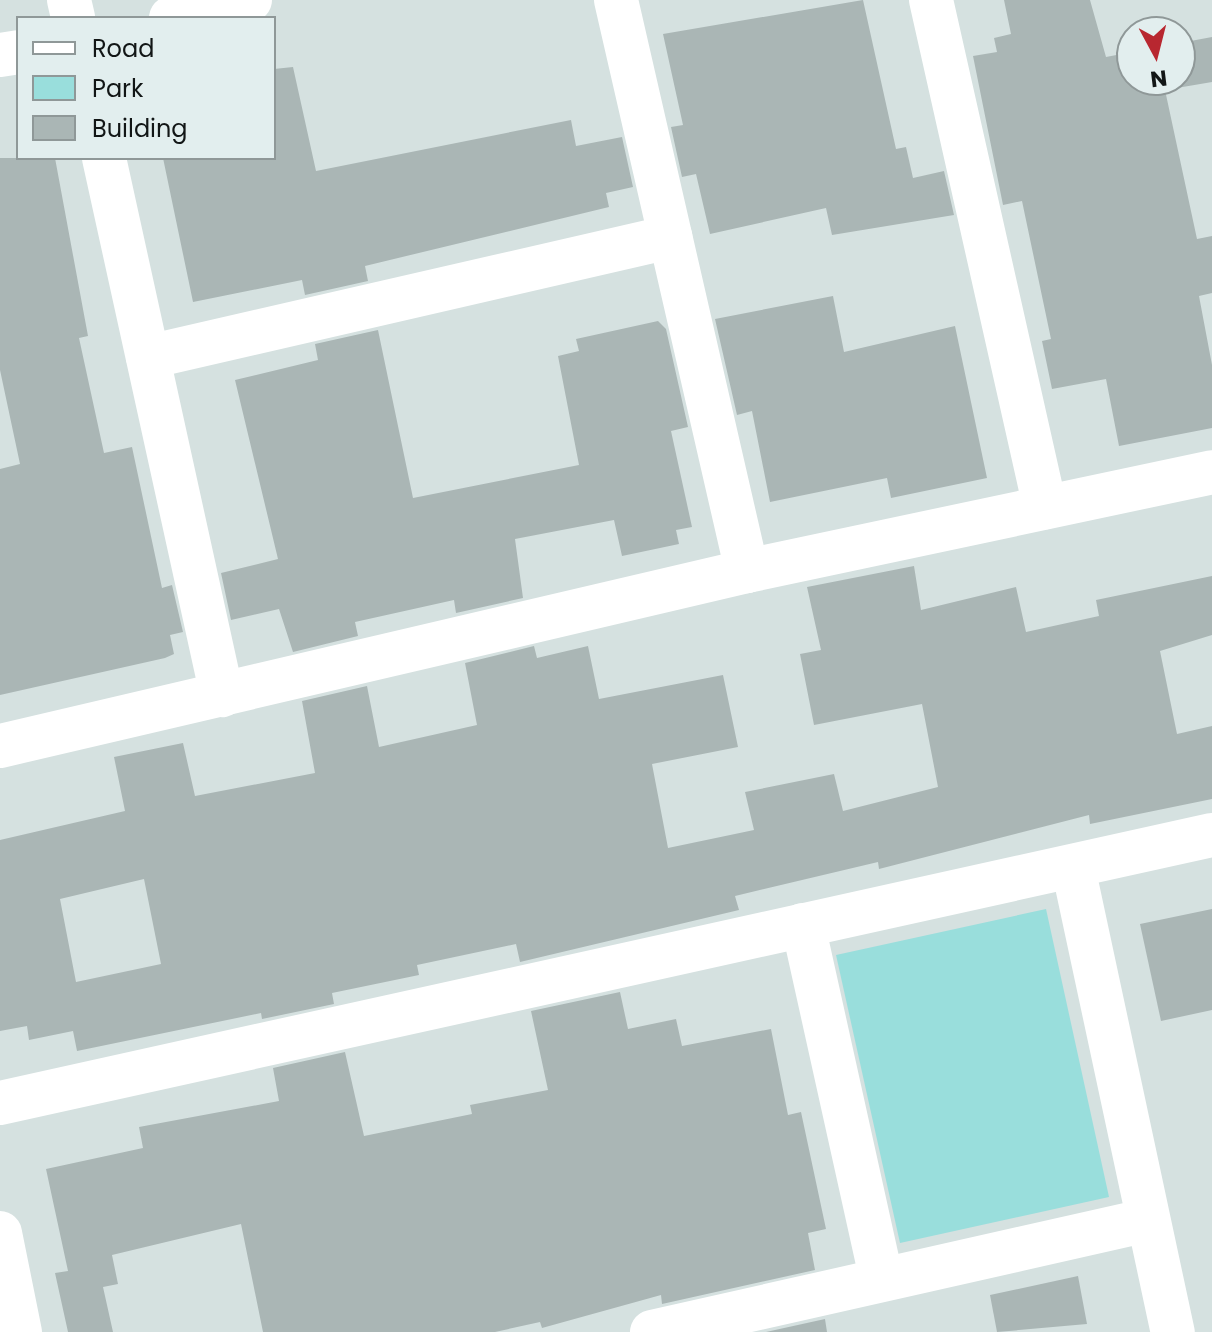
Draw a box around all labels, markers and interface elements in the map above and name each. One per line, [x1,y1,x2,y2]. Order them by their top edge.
legend [16,16,276,160]
north arrow [1116,16,1196,96]
text: Road [92,32,154,65]
text: N [1149,62,1169,95]
text: Park [92,72,143,105]
text: Building [92,112,188,145]

